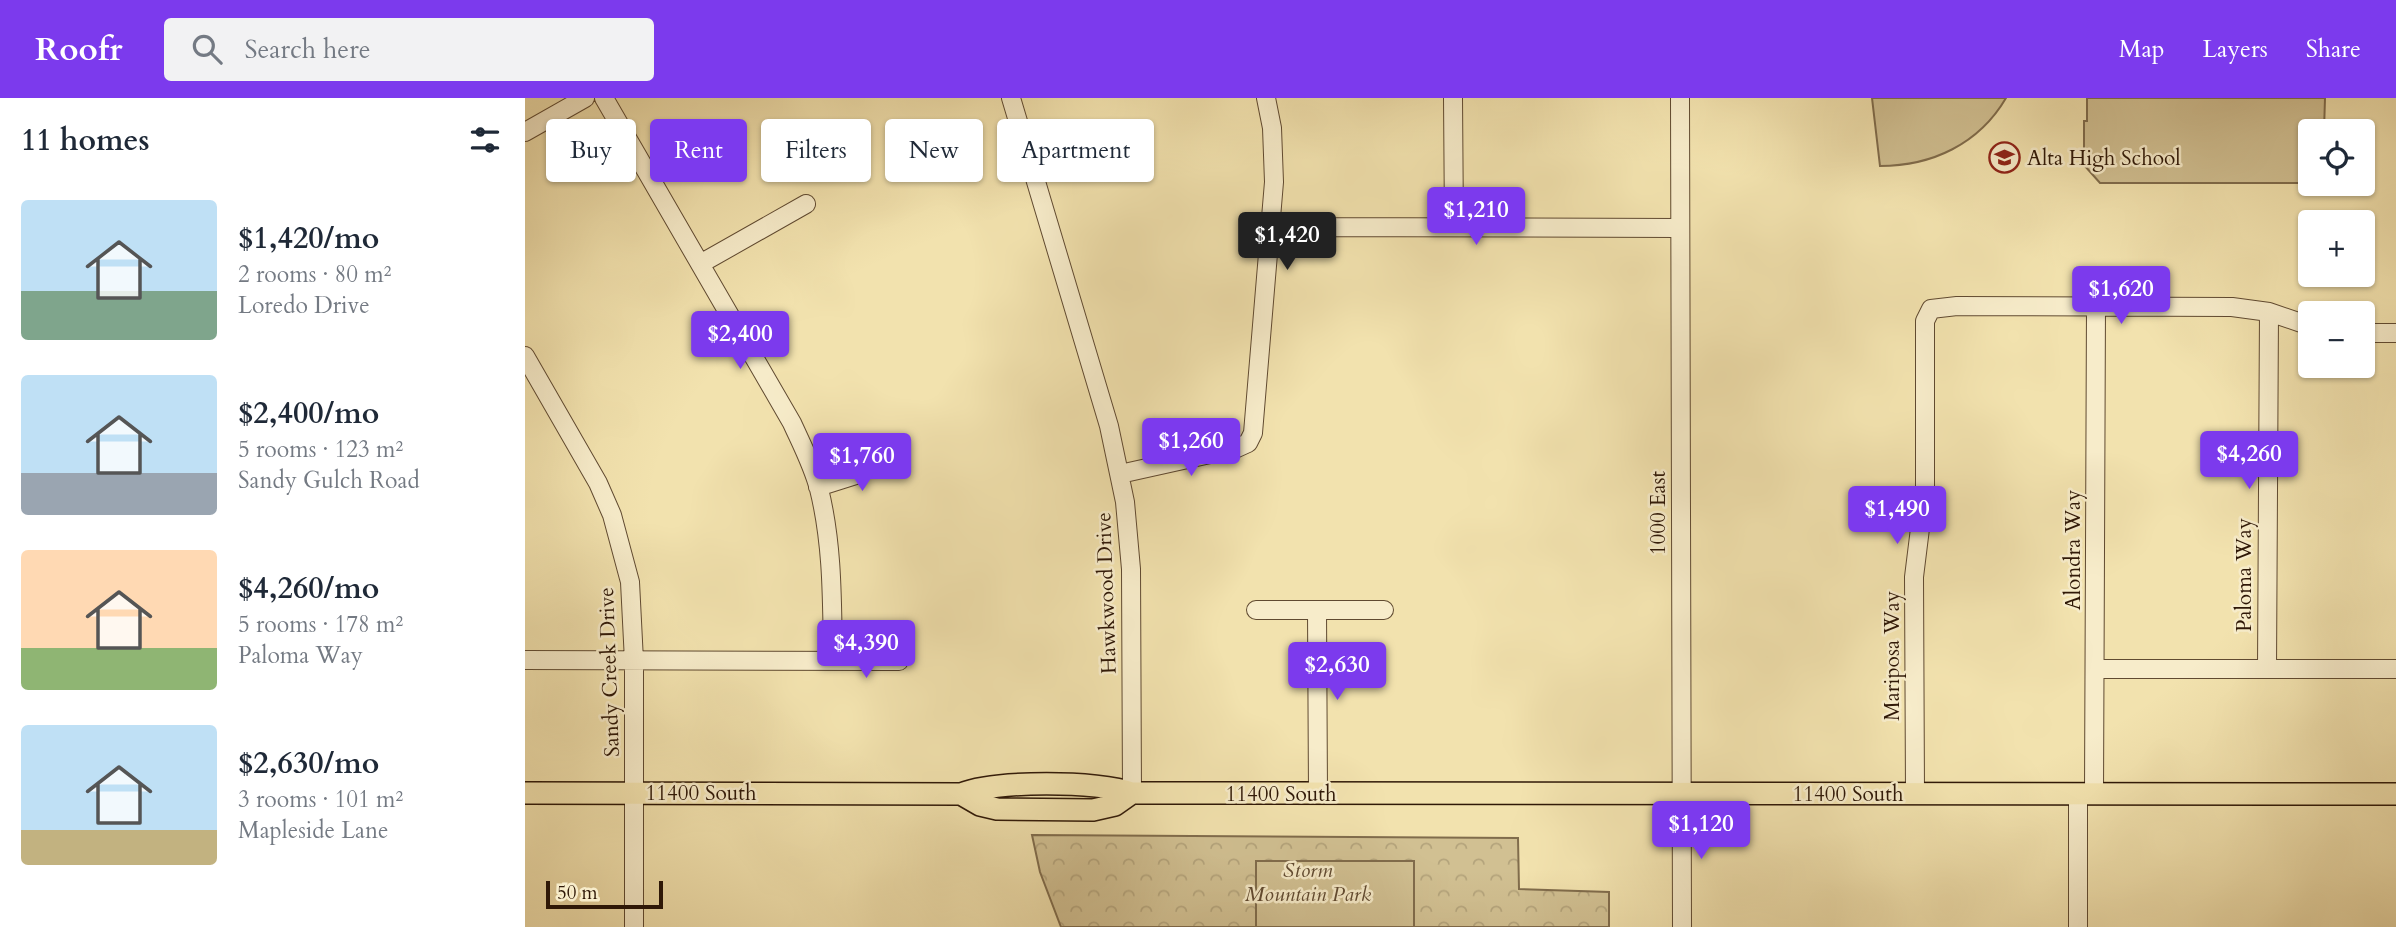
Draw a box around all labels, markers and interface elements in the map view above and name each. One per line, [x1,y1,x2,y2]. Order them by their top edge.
search box [164,18,654,81]
text: Roofr [35,27,122,72]
icon: search [188,30,226,68]
text: Search here [244,32,370,67]
text: Map [2119,33,2165,66]
text: Layers [2203,33,2268,66]
text: Share [2306,33,2361,66]
chip: Buy [546,119,636,182]
chip: Rent [650,119,747,182]
chip: Filters [761,119,871,182]
chip: New [885,119,983,182]
chip: Apartment [997,119,1154,182]
map controls [2298,119,2375,378]
button: locate [2298,119,2375,196]
text: 11 homes [21,120,150,161]
icon: filters [466,121,504,159]
school or university icon: Alta High School [1987,141,2021,175]
place label: Alta High School [2027,144,2181,173]
pin: $1,210 [1419,188,1533,247]
text: $1,210 [1443,194,1509,225]
button: + [2298,210,2375,287]
pin: $1,420 [1230,212,1344,272]
text: $1,420/mo [238,218,379,259]
text: $1,420 [1254,219,1320,250]
icon: home [77,228,161,312]
text: 2 rooms · 80 m² [238,259,391,290]
pin: $1,620 [2064,266,2178,326]
text: $1,620 [2088,273,2154,304]
text: Loredo Drive [238,290,370,321]
button: − [2298,301,2375,378]
pin: $2,400 [683,312,797,371]
text: $2,400 [707,318,773,349]
text: $2,400/mo [238,393,379,434]
icon: home [77,403,161,487]
pin: $1,260 [1134,418,1248,478]
text: $1,260 [1158,425,1224,456]
pin: $4,260 [2192,432,2306,491]
text: 5 rooms · 123 m² [238,434,403,465]
pin: $1,760 [805,434,919,493]
text: $4,260 [2216,438,2282,469]
text: $1,760 [829,440,895,471]
text: Sandy Gulch Road [238,465,420,496]
street label: 1000 East [1644,470,1673,555]
pin: $1,490 [1840,486,1954,546]
street label: Alondra Way [2059,490,2088,610]
text: $1,490 [1864,493,1930,524]
street label: Hawkwood Drive [1089,512,1124,674]
street label: Paloma Way [2230,518,2259,632]
text: $4,260/mo [238,568,379,609]
icon: home [77,578,161,662]
street label: Sandy Creek Drive [592,587,627,757]
street label: Mariposa Way [1878,591,1907,721]
text: 5 rooms · 178 m² [238,609,403,640]
pin: $4,390 [809,620,923,680]
text: $4,390 [833,627,899,658]
text: Paloma Way [238,640,363,671]
pin: $2,630 [1280,642,1394,702]
text: $2,630 [1304,649,1370,680]
text: $2,630/mo [238,743,379,784]
icon: home [77,753,161,837]
street label: 11400 South [646,779,757,808]
street label: 11400 South [1226,780,1337,809]
street label: 11400 South [1793,780,1904,809]
text: 3 rooms · 101 m² [238,784,403,815]
pin: $1,120 [1644,802,1758,861]
text: $1,120 [1668,808,1734,839]
text: Mapleside Lane [238,815,389,846]
park label: Storm Mountain Park [1245,856,1372,909]
scale bar [546,878,663,910]
text: 50 m [557,880,598,906]

